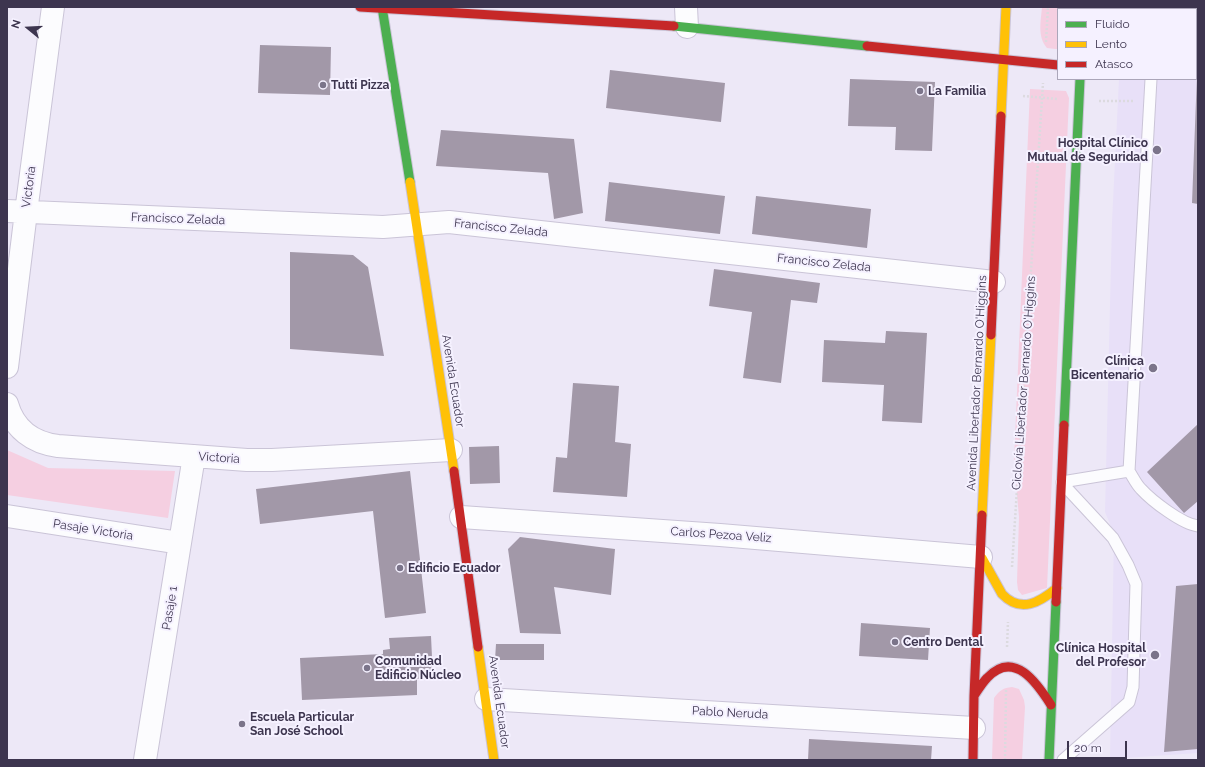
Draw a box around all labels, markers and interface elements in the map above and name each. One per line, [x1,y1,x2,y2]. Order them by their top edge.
north arrow [8,8,48,48]
legend [1057,8,1197,80]
text: Fluido [1095,17,1130,31]
text: N [9,18,24,30]
text: Lento [1095,37,1127,51]
text: Atasco [1095,57,1133,71]
place label: Tutti Pizza [331,78,390,92]
marker: Tutti Pizza [318,80,328,90]
place label: La Familia [928,84,986,98]
marker: La Familia [915,86,925,96]
place label: Hospital Clínico Mutual de Seguridad [1027,136,1148,164]
marker: Hospital Clínico Mutual de Seguridad [1151,144,1163,156]
street label: Victoria [19,165,39,209]
street label: Francisco Zelada [131,210,225,228]
street label: Francisco Zelada [453,216,549,240]
street label: Francisco Zelada [776,251,872,275]
street label: Avenida Libertador Bernardo O'Higgins [964,275,990,491]
street label: Ciclovía Libertador Bernardo O'Higgins [1009,275,1039,491]
street label: Avenida Ecuador [439,334,467,428]
place label: Clínica Bicentenario [1071,354,1144,382]
marker: Clínica Bicentenario [1147,362,1159,374]
street label: Victoria [198,449,240,467]
street label: Pasaje Victoria [52,517,134,543]
street label: Carlos Pezoa Veliz [670,524,772,546]
place label: Edificio Ecuador [408,561,501,575]
marker: Edificio Ecuador [395,563,405,573]
street label: Pasaje 1 [159,585,181,631]
place label: Centro Dental [903,635,983,649]
marker: Centro Dental [890,637,900,647]
place label: Clínica Hospital del Profesor [1056,641,1146,669]
marker: Clínica Hospital del Profesor [1149,649,1161,661]
place label: Comunidad Edificio Núcleo [375,654,461,682]
street label: Avenida Ecuador [485,655,513,749]
marker: Comunidad Edificio Núcleo [362,663,372,673]
street label: Pablo Neruda [691,704,769,722]
place label: Escuela Particular San José School [250,710,354,738]
marker: Escuela Particular San José School [237,719,247,729]
scale bar [1069,733,1129,759]
text: 20 m [1074,741,1102,755]

